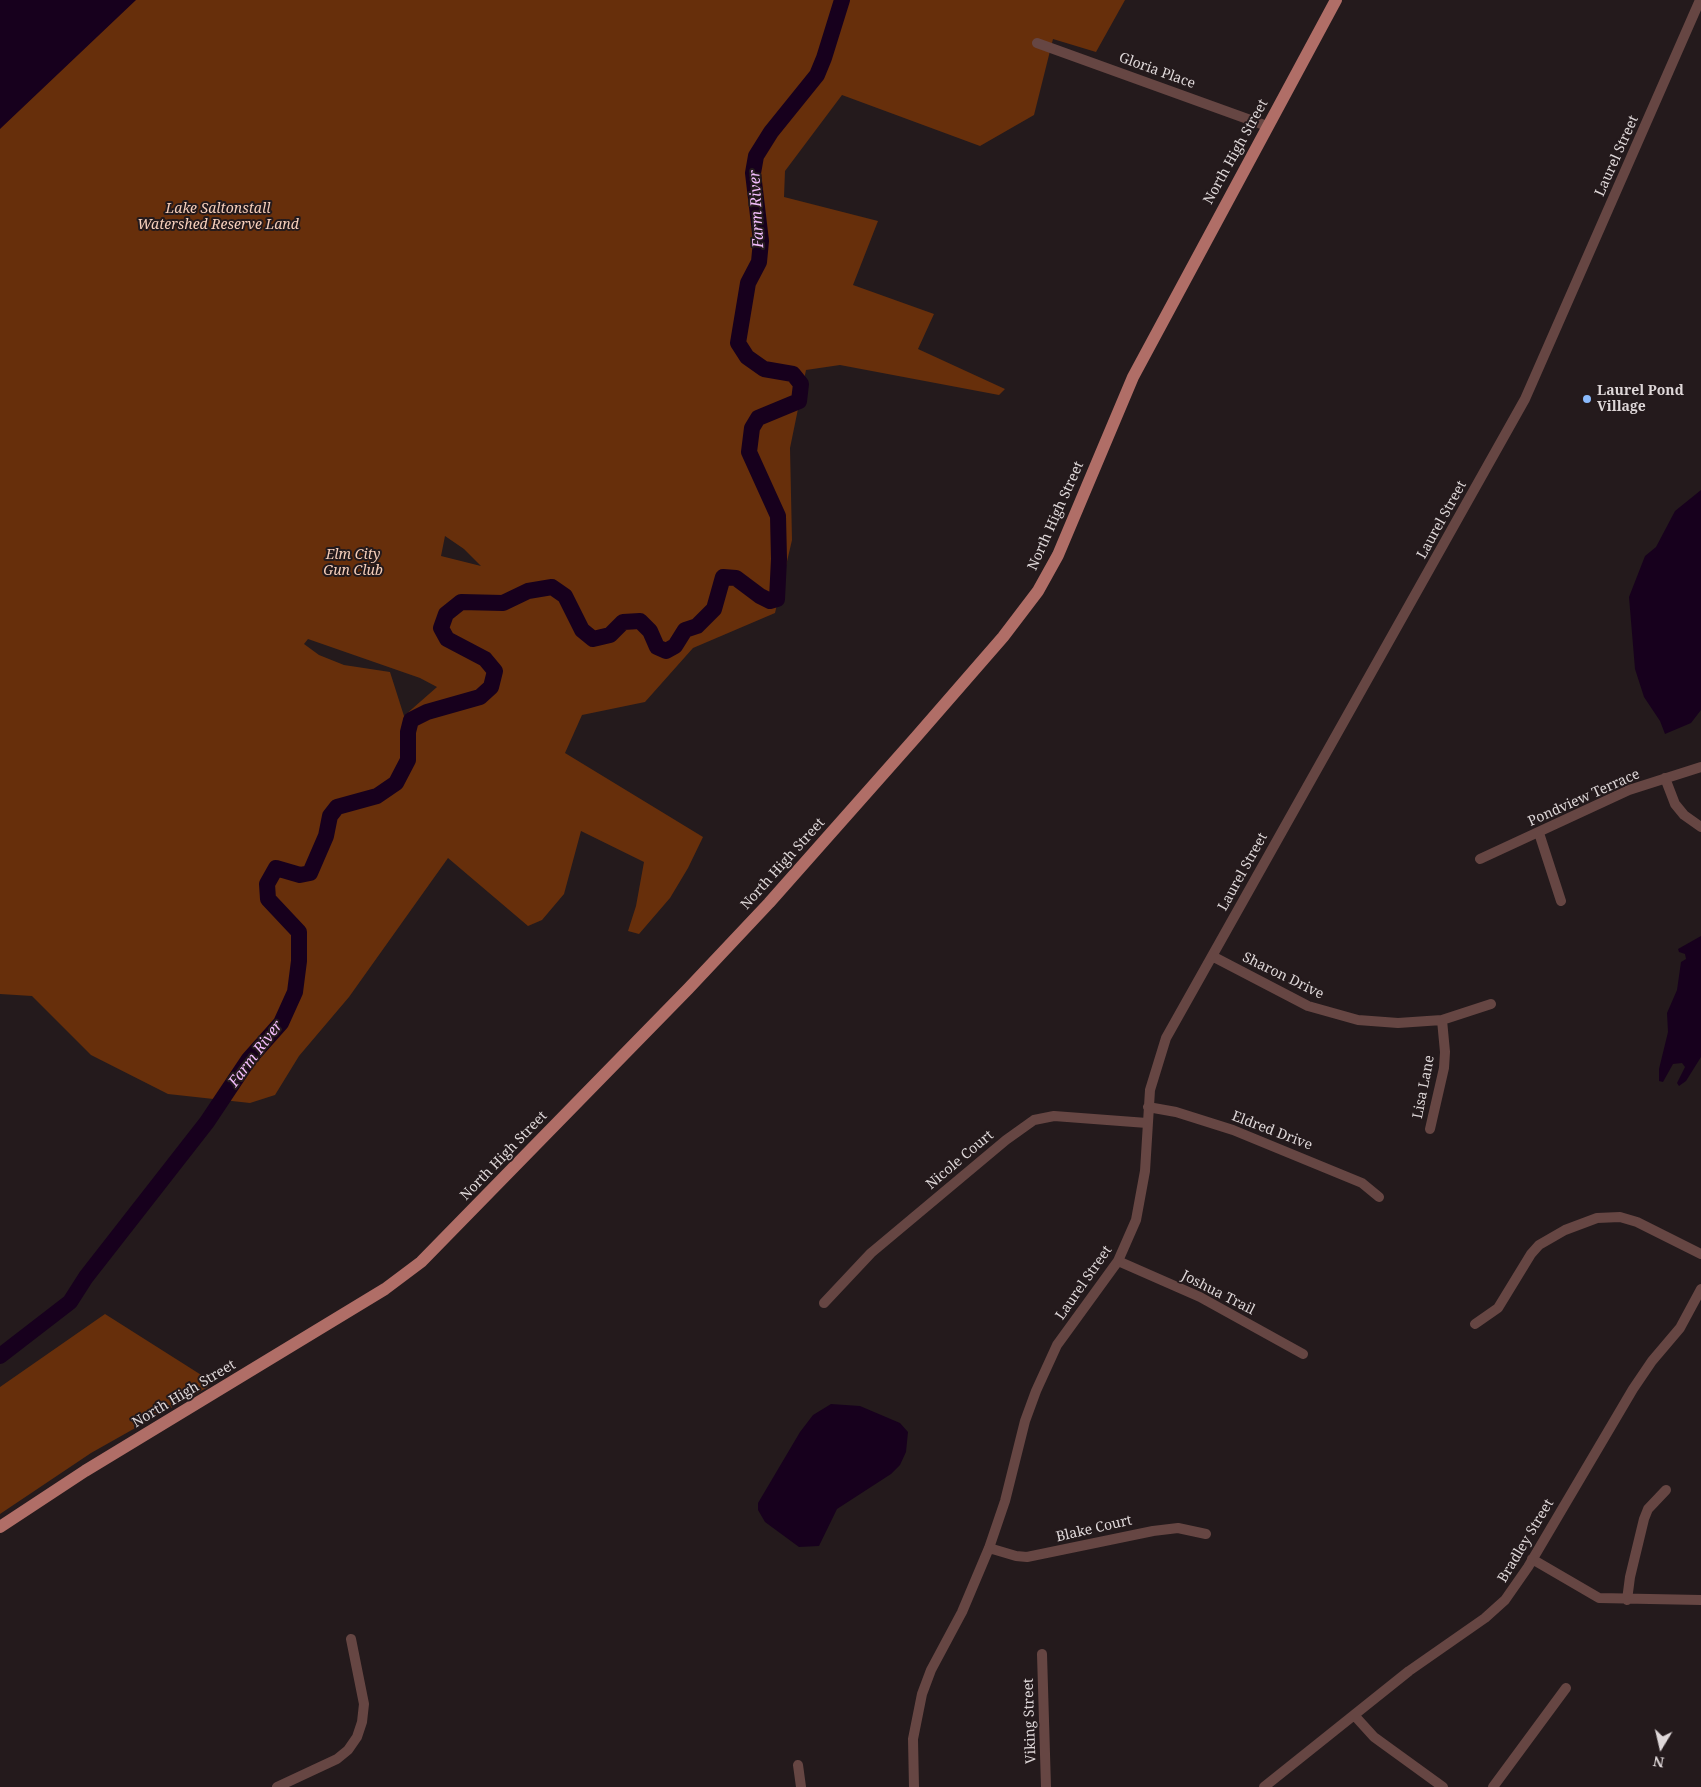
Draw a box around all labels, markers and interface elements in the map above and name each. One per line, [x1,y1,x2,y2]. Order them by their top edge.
street label: Gloria Place [1117,49,1197,93]
street label: North High Street [1200,97,1272,207]
street label: Laurel Street [1592,113,1642,199]
water label: Farm River [746,169,768,249]
park label: Lake Saltonstall Watershed Reserve Land [137,201,299,233]
place label: Laurel Pond Village [1597,383,1684,416]
marker: Laurel Pond Village [1581,393,1593,405]
street label: North High Street [1024,459,1088,573]
street label: Laurel Street [1414,478,1470,562]
park label: Elm City Gun Club [323,547,383,580]
street label: Pondview Terrace [1526,766,1642,830]
street label: North High Street [737,815,829,913]
street label: Laurel Street [1215,830,1271,914]
street label: Sharon Drive [1240,949,1326,1003]
water label: Farm River [225,1017,287,1091]
street label: Lisa Lane [1410,1054,1438,1120]
street label: North High Street [457,1108,551,1204]
street label: Eldred Drive [1229,1108,1315,1154]
street label: Nicole Court [923,1127,997,1193]
street label: Laurel Street [1052,1243,1116,1323]
street label: Joshua Trail [1178,1267,1258,1319]
street label: North High Street [129,1357,239,1431]
street label: Bradley Street [1494,1496,1558,1586]
street label: Blake Court [1054,1512,1134,1546]
street label: Viking Street [1020,1678,1040,1764]
north arrow [1636,1722,1686,1772]
text: N [1652,1752,1666,1773]

